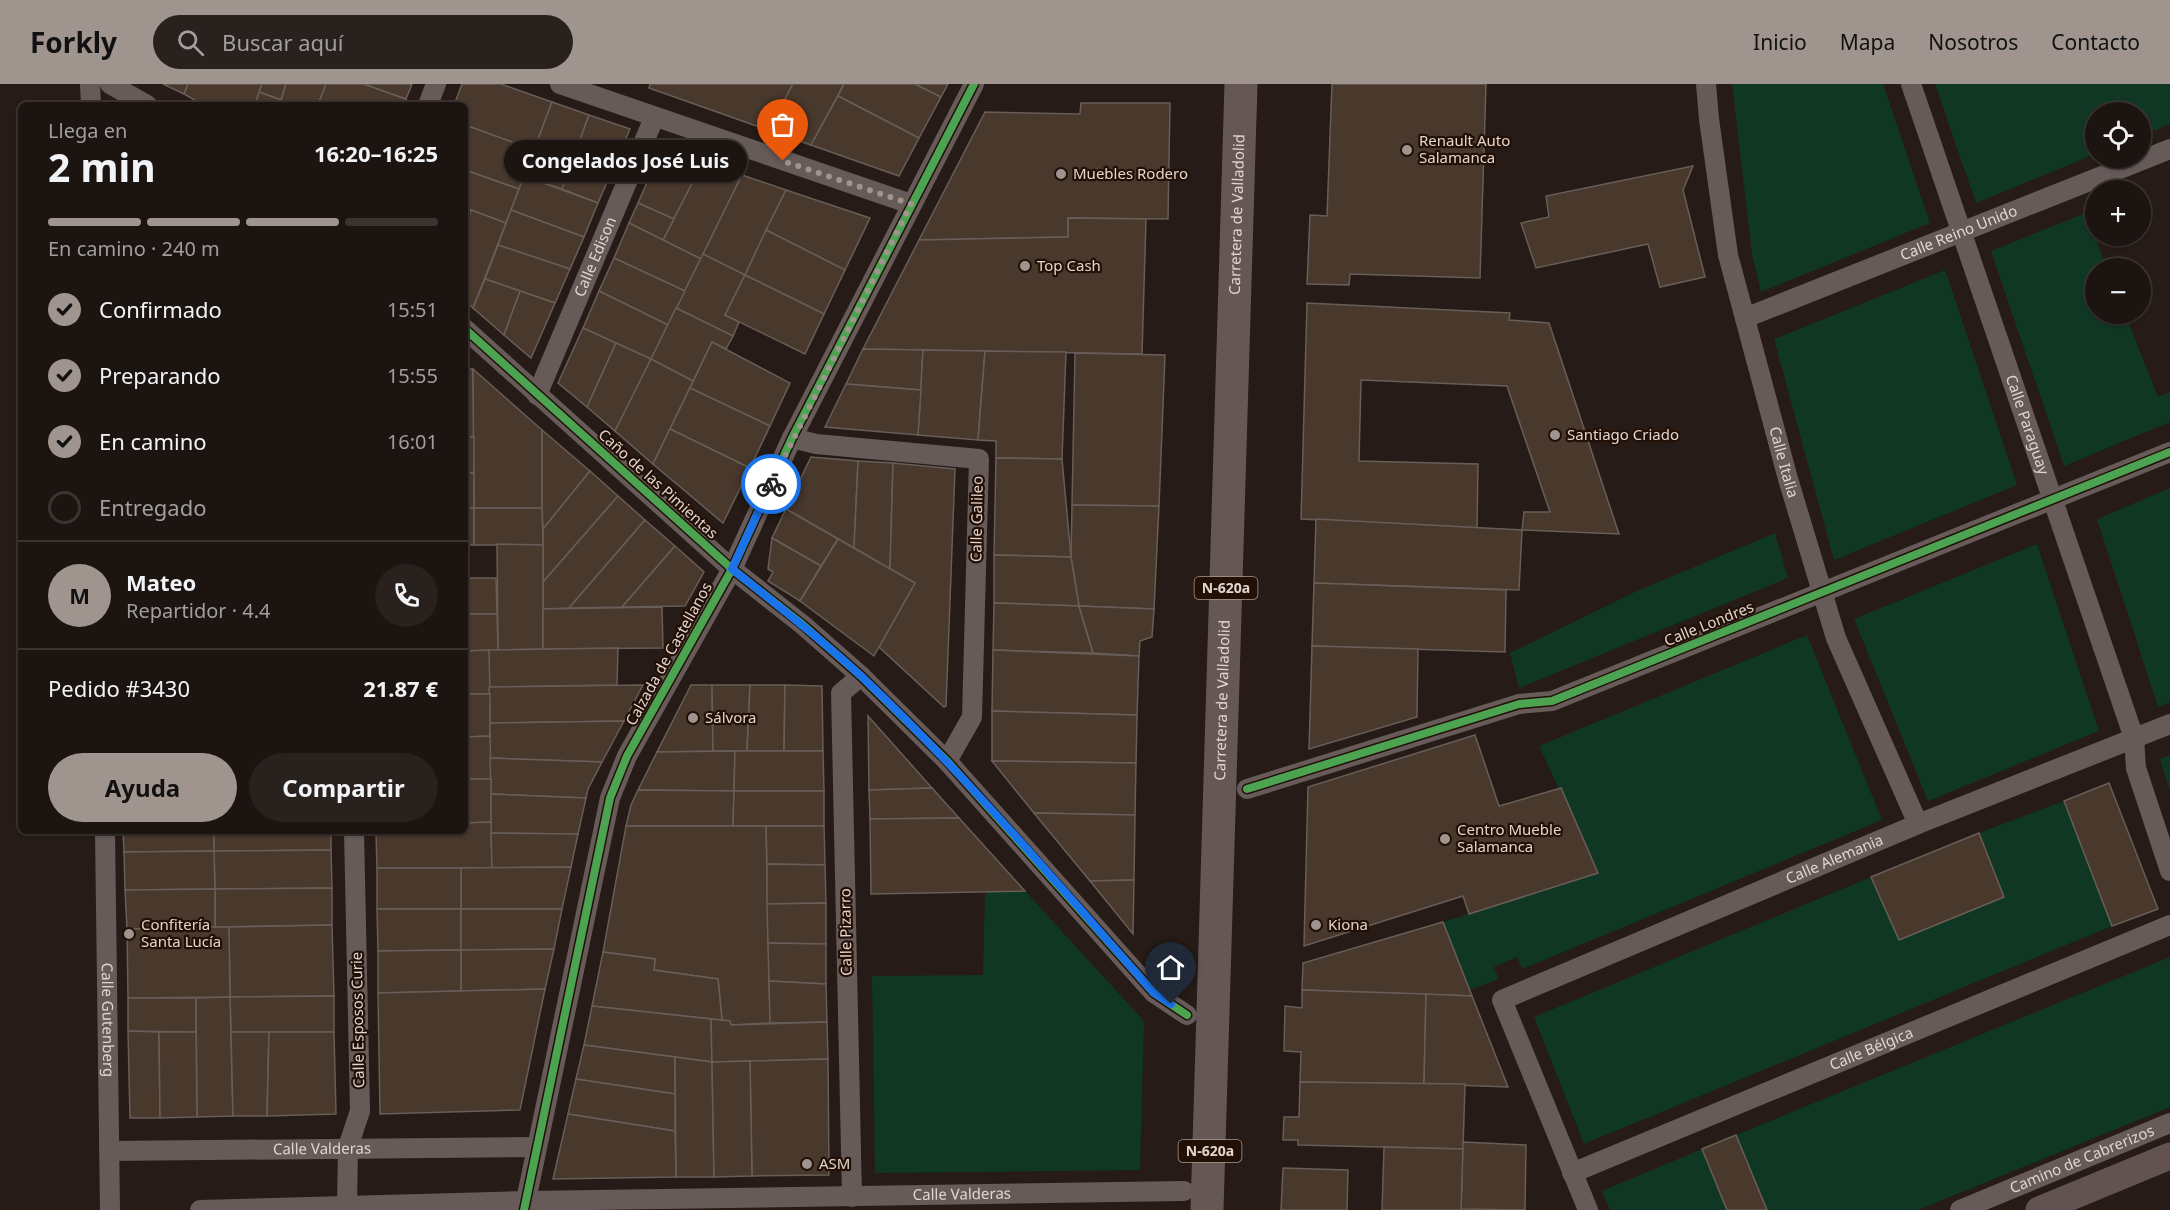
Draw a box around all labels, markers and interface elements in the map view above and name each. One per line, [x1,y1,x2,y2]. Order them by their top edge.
search box [153,15,573,69]
text: Forkly [30,23,117,61]
icon: search [174,26,207,59]
text: Buscar aquí [222,27,343,57]
text: Inicio [1753,28,1807,56]
text: Mapa [1840,28,1895,56]
text: Nosotros [1928,28,2018,56]
text: Contacto [2051,28,2140,56]
pin [757,99,808,161]
map controls [2085,102,2151,324]
button: locate [2085,102,2151,168]
icon: bag [766,108,799,141]
text: Llega en [48,117,127,144]
place label: Renault Auto Salamanca [1419,130,1510,167]
street label: Carretera de Valladolid [1224,134,1248,295]
text: 16:20–16:25 [314,138,438,168]
text: 2 min [48,140,155,193]
callout: Congelados José Luis [504,140,747,182]
marker: Renault Auto Salamanca [1400,143,1414,157]
text: Congelados José Luis [522,147,729,174]
place label: Muebles Rodero [1073,163,1188,183]
marker: Muebles Rodero [1054,167,1068,181]
button: + [2085,180,2151,246]
street label: Calle Reino Unido [1897,200,2020,264]
street label: Calle Edison [569,213,620,299]
text: En camino · 240 m [48,235,220,262]
place label: Top Cash [1037,255,1101,275]
button: − [2085,258,2151,324]
marker: Top Cash [1018,259,1032,273]
icon: check [48,293,81,326]
text: Confirmado [99,294,222,324]
text: 15:51 [387,296,438,323]
icon: check [48,359,81,392]
text: Preparando [99,360,221,390]
text: 15:55 [387,362,438,389]
street label: Calle Paraguay [2002,372,2055,477]
street label: Caño de las Pimientas [595,424,723,542]
place label: Santiago Criado [1567,424,1679,444]
street label: Calle Italia [1765,424,1804,500]
icon: check [48,425,81,458]
text: En camino [99,426,207,456]
text: 16:01 [387,428,438,455]
marker: Santiago Criado [1548,428,1562,442]
courier [741,454,801,514]
icon: bike [755,468,788,501]
street label: Calle Galileo [965,476,987,562]
text: Entregado [99,492,207,522]
button: phone [375,564,438,627]
text: Mateo [126,567,196,597]
road number: N-620a [1194,577,1258,599]
street label: Calzada de Castellanos [620,578,716,729]
text: M [69,580,90,610]
street label: Calle Londres [1661,596,1756,650]
text: Repartidor · 4.4 [126,597,271,624]
street label: Carretera de Valladolid [1209,620,1234,781]
text: Pedido #3430 [48,673,190,703]
text: 21.87 € [363,673,438,703]
place label: Sálvora [705,707,757,727]
marker: Sálvora [686,711,700,725]
button: Ayuda [48,753,237,822]
button: Compartir [249,753,438,822]
place label: Centro Mueble Salamanca [1457,819,1561,856]
street label: Calle Alemania [1782,829,1886,888]
marker: Centro Mueble Salamanca [1438,832,1452,846]
street label: Calle Pizarro [834,888,856,976]
place label: Confitería Santa Lucía [141,914,221,951]
place label: Kiona [1328,914,1368,934]
marker: Kiona [1309,918,1323,932]
marker: Confitería Santa Lucía [122,927,136,941]
pin [1145,942,1196,1004]
icon: home [1154,951,1187,984]
street label: Calle Esposos Curie [346,952,368,1088]
street label: Calle Gutenberg [98,963,119,1077]
street label: Calle Bélgica [1826,1022,1916,1074]
street label: Camino de Cabrerizos [2006,1120,2157,1197]
street label: Calle Valderas [273,1138,371,1158]
road number: N-620a [1178,1140,1242,1162]
place label: ASM [819,1153,850,1173]
marker: ASM [800,1157,814,1171]
street label: Calle Valderas [913,1183,1011,1204]

